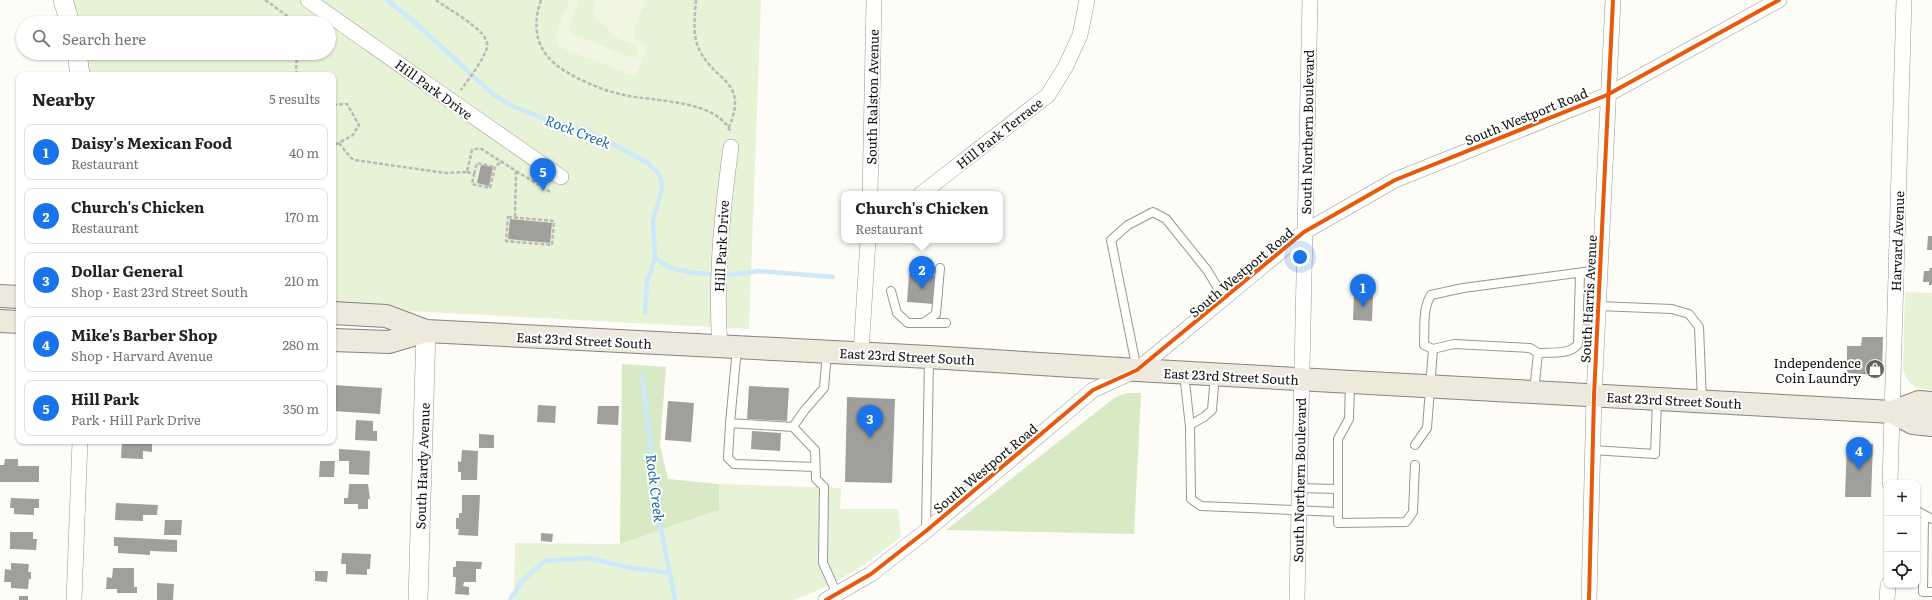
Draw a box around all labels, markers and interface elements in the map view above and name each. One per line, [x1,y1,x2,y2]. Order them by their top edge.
search box [16,16,336,60]
icon: search [30,27,52,49]
text: Search here [62,27,146,50]
street label: South Ralston Avenue [861,29,883,165]
street label: South Northern Boulevard [1296,49,1318,215]
street label: Hill Park Drive [391,54,477,124]
street label: South Westport Road [1462,83,1590,149]
text: Nearby [32,86,95,111]
text: 5 results [269,89,320,108]
street label: Hill Park Terrace [952,93,1047,173]
water label: Rock Creek [542,109,614,153]
text: Daisy's Mexican Food [71,131,232,154]
text: 1 [43,143,49,162]
text: 40 m [289,143,319,162]
text: Restaurant [71,154,139,173]
pin: 5 [530,158,556,191]
street label: Harvard Avenue [1886,190,1908,292]
popup [841,191,1003,243]
text: Church's Chicken [71,195,204,218]
text: Church's Chicken [855,196,989,219]
street label: Hill Park Drive [709,199,733,292]
text: 2 [43,207,49,226]
text: 170 m [285,207,319,226]
text: Restaurant [71,218,139,237]
text: Restaurant [855,219,923,238]
street label: South Westport Road [1185,223,1297,321]
street label: South Harris Avenue [1575,234,1601,364]
your location [1290,247,1310,267]
pin: 2 [909,256,935,289]
text: Dollar General [71,259,183,282]
text: 3 [42,271,50,290]
text: 210 m [284,271,319,290]
pin: 1 [1350,274,1376,307]
text: Shop · East 23rd Street South [71,282,248,301]
text: Mike's Barber Shop [71,323,217,346]
street label: East 23rd Street South [516,327,653,353]
text: 4 [42,335,50,354]
text: 280 m [283,335,319,354]
street label: East 23rd Street South [839,343,976,369]
text: Shop · Harvard Avenue [71,346,213,365]
place label: Independence Coin Laundry [1773,353,1861,387]
shop icon: Independence Coin Laundry [1864,358,1886,380]
street label: East 23rd Street South [1163,363,1300,389]
text: Hill Park [71,387,139,410]
street label: East 23rd Street South [1606,387,1743,413]
street label: South Northern Boulevard [1288,397,1310,563]
text: 5 [42,399,50,418]
text: 350 m [283,399,319,418]
street label: South Hardy Avenue [410,402,434,530]
pin: 3 [857,405,883,438]
text: Park · Hill Park Drive [71,410,201,429]
street label: South Westport Road [929,419,1041,517]
pin: 4 [1846,437,1872,470]
water label: Rock Creek [642,453,670,524]
map controls [1884,480,1920,588]
button: + [1884,480,1920,516]
button: − [1884,516,1920,552]
button: locate [1884,552,1920,588]

